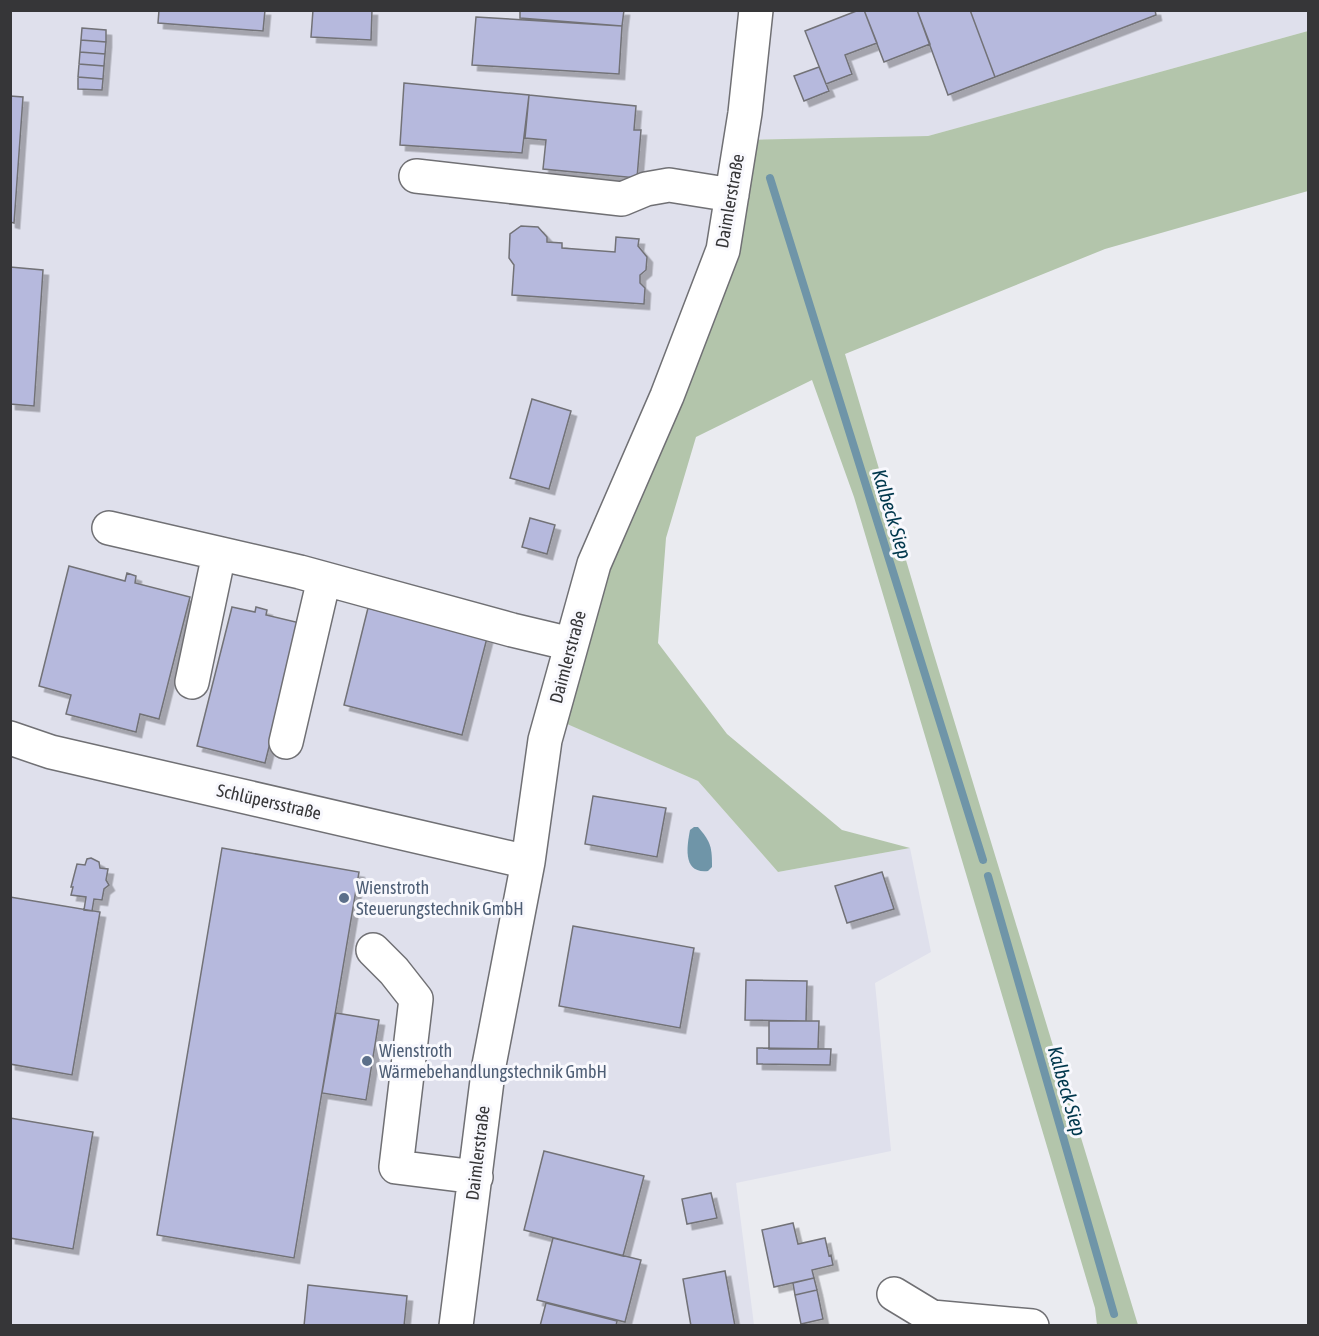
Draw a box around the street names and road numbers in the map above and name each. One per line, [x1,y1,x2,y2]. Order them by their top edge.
street label: Daimlerstraße [711,152,748,250]
street label: Daimlerstraße [545,608,590,706]
street label: Schlüpersstraße [215,779,323,824]
street label: Daimlerstraße [461,1104,494,1201]

